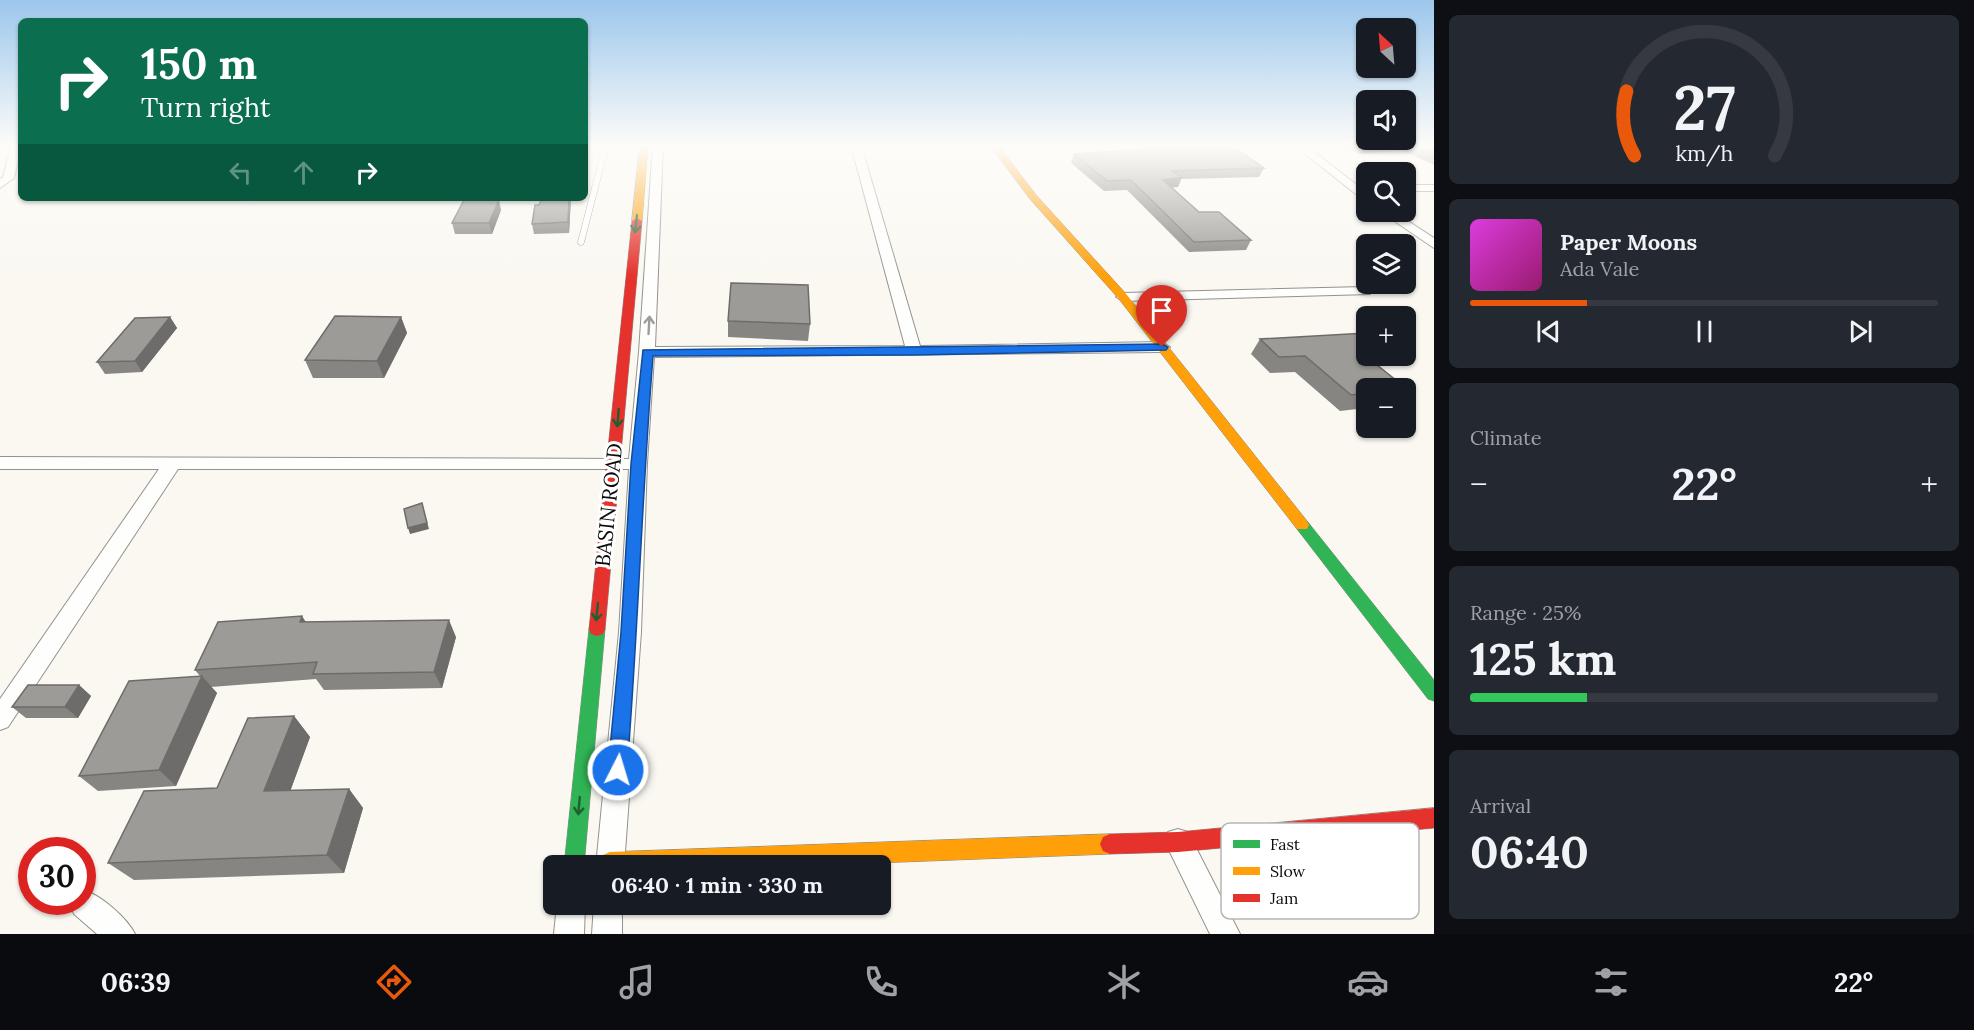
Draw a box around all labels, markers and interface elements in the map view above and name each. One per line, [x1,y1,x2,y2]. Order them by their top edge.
north arrow [1356,18,1416,78]
map controls [1356,18,1416,438]
text: 150 m [141,37,257,91]
icon: right [42,42,120,120]
text: 27 [1673,68,1735,148]
text: Turn right [141,90,270,124]
button: sound [1356,90,1416,150]
text: km/h [1675,140,1733,168]
icon: left [224,156,257,189]
icon: ahead [287,156,320,189]
icon: right [350,156,383,189]
button: search [1356,162,1416,222]
one-way arrow [630,213,641,233]
text: Paper Moons [1560,228,1697,256]
button: layers [1356,234,1416,294]
text: Ada Vale [1560,256,1639,281]
pin [1136,285,1187,347]
icon: arrive [1145,294,1178,327]
button: + [1356,306,1416,366]
icon: previous [1532,315,1565,348]
icon: pause [1688,315,1721,348]
icon: next [1844,315,1877,348]
one-way arrow [643,316,654,336]
button: − [1356,378,1416,438]
one-way arrow [612,408,623,427]
text: Climate [1470,425,1542,450]
street label: BASIN ROAD [589,442,628,568]
text: 22° [1671,455,1737,512]
text: − [1470,463,1488,505]
text: + [1920,463,1938,505]
text: Range · 25% [1470,600,1581,625]
one-way arrow [592,602,603,621]
text: 125 km [1470,630,1617,687]
position arrow [586,738,650,802]
text: Arrival [1470,793,1531,818]
one-way arrow [573,796,584,816]
legend [1221,823,1419,919]
text: 06:40 [1470,823,1589,880]
text: Fast [1270,834,1301,854]
speed limit sign: 30 [18,837,96,915]
text: Slow [1270,861,1306,881]
text: 06:40 · 1 min · 330 m [611,871,823,899]
text: Jam [1269,888,1298,908]
icon: directions [373,961,415,1003]
icon: music [616,961,658,1003]
icon: phone [860,961,902,1003]
icon: climate [1103,961,1145,1003]
icon: car [1347,961,1389,1003]
icon: filters [1590,961,1632,1003]
text: 06:39 [101,965,171,999]
text: 22° [1834,965,1873,999]

